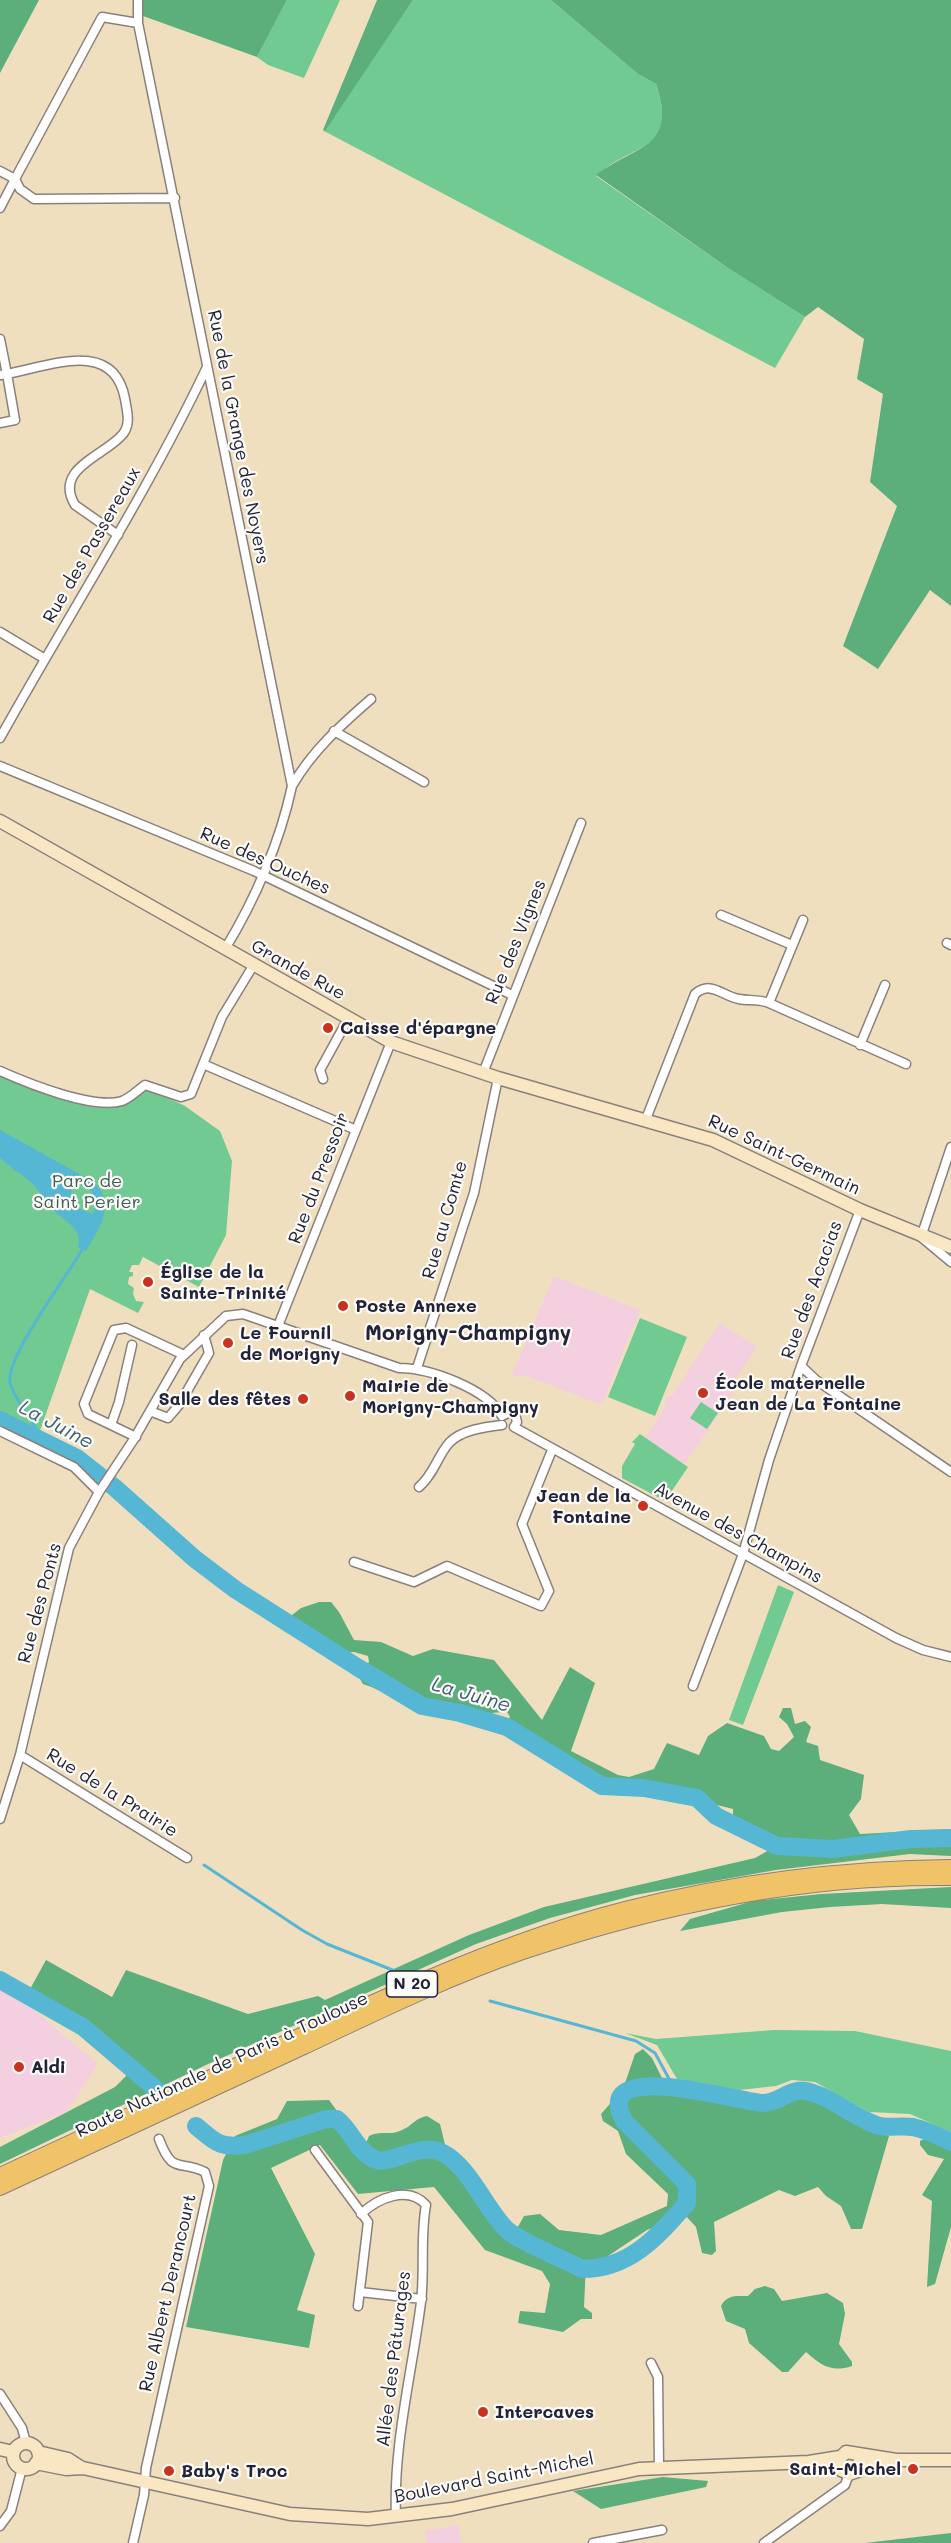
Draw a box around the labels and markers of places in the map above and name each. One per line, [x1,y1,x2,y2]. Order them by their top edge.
place label: Caisse d'épargne [340,1017,496,1039]
marker: Caisse d'épargne [321,1021,335,1035]
place label: Église de la Sainte-Trinité [160,1261,286,1304]
marker: Église de la Sainte-Trinité [141,1275,155,1289]
place label: Poste Annexe [355,1295,477,1317]
marker: Poste Annexe [336,1299,350,1313]
place label: Le Fournil de Morigny [240,1322,340,1364]
marker: Le Fournil de Morigny [221,1336,235,1350]
place label: École maternelle Jean de La Fontaine [715,1372,901,1414]
place label: Mairie de Morigny-Champigny [362,1375,539,1418]
marker: École maternelle Jean de La Fontaine [696,1386,710,1400]
place label: Salle des fêtes [159,1388,291,1410]
marker: Mairie de Morigny-Champigny [343,1389,357,1403]
marker: Salle des fêtes [296,1392,310,1406]
place label: Jean de la Fontaine [536,1485,631,1528]
marker: Jean de la Fontaine [636,1499,650,1513]
place label: Aldi [31,2056,66,2078]
marker: Aldi [12,2060,26,2074]
place label: Intercaves [495,2401,594,2423]
marker: Intercaves [476,2405,490,2419]
place label: Saint-Michel [789,2458,901,2480]
place label: Baby's Troc [181,2460,287,2482]
marker: Saint-Michel [906,2462,920,2476]
marker: Baby's Troc [162,2464,176,2478]

